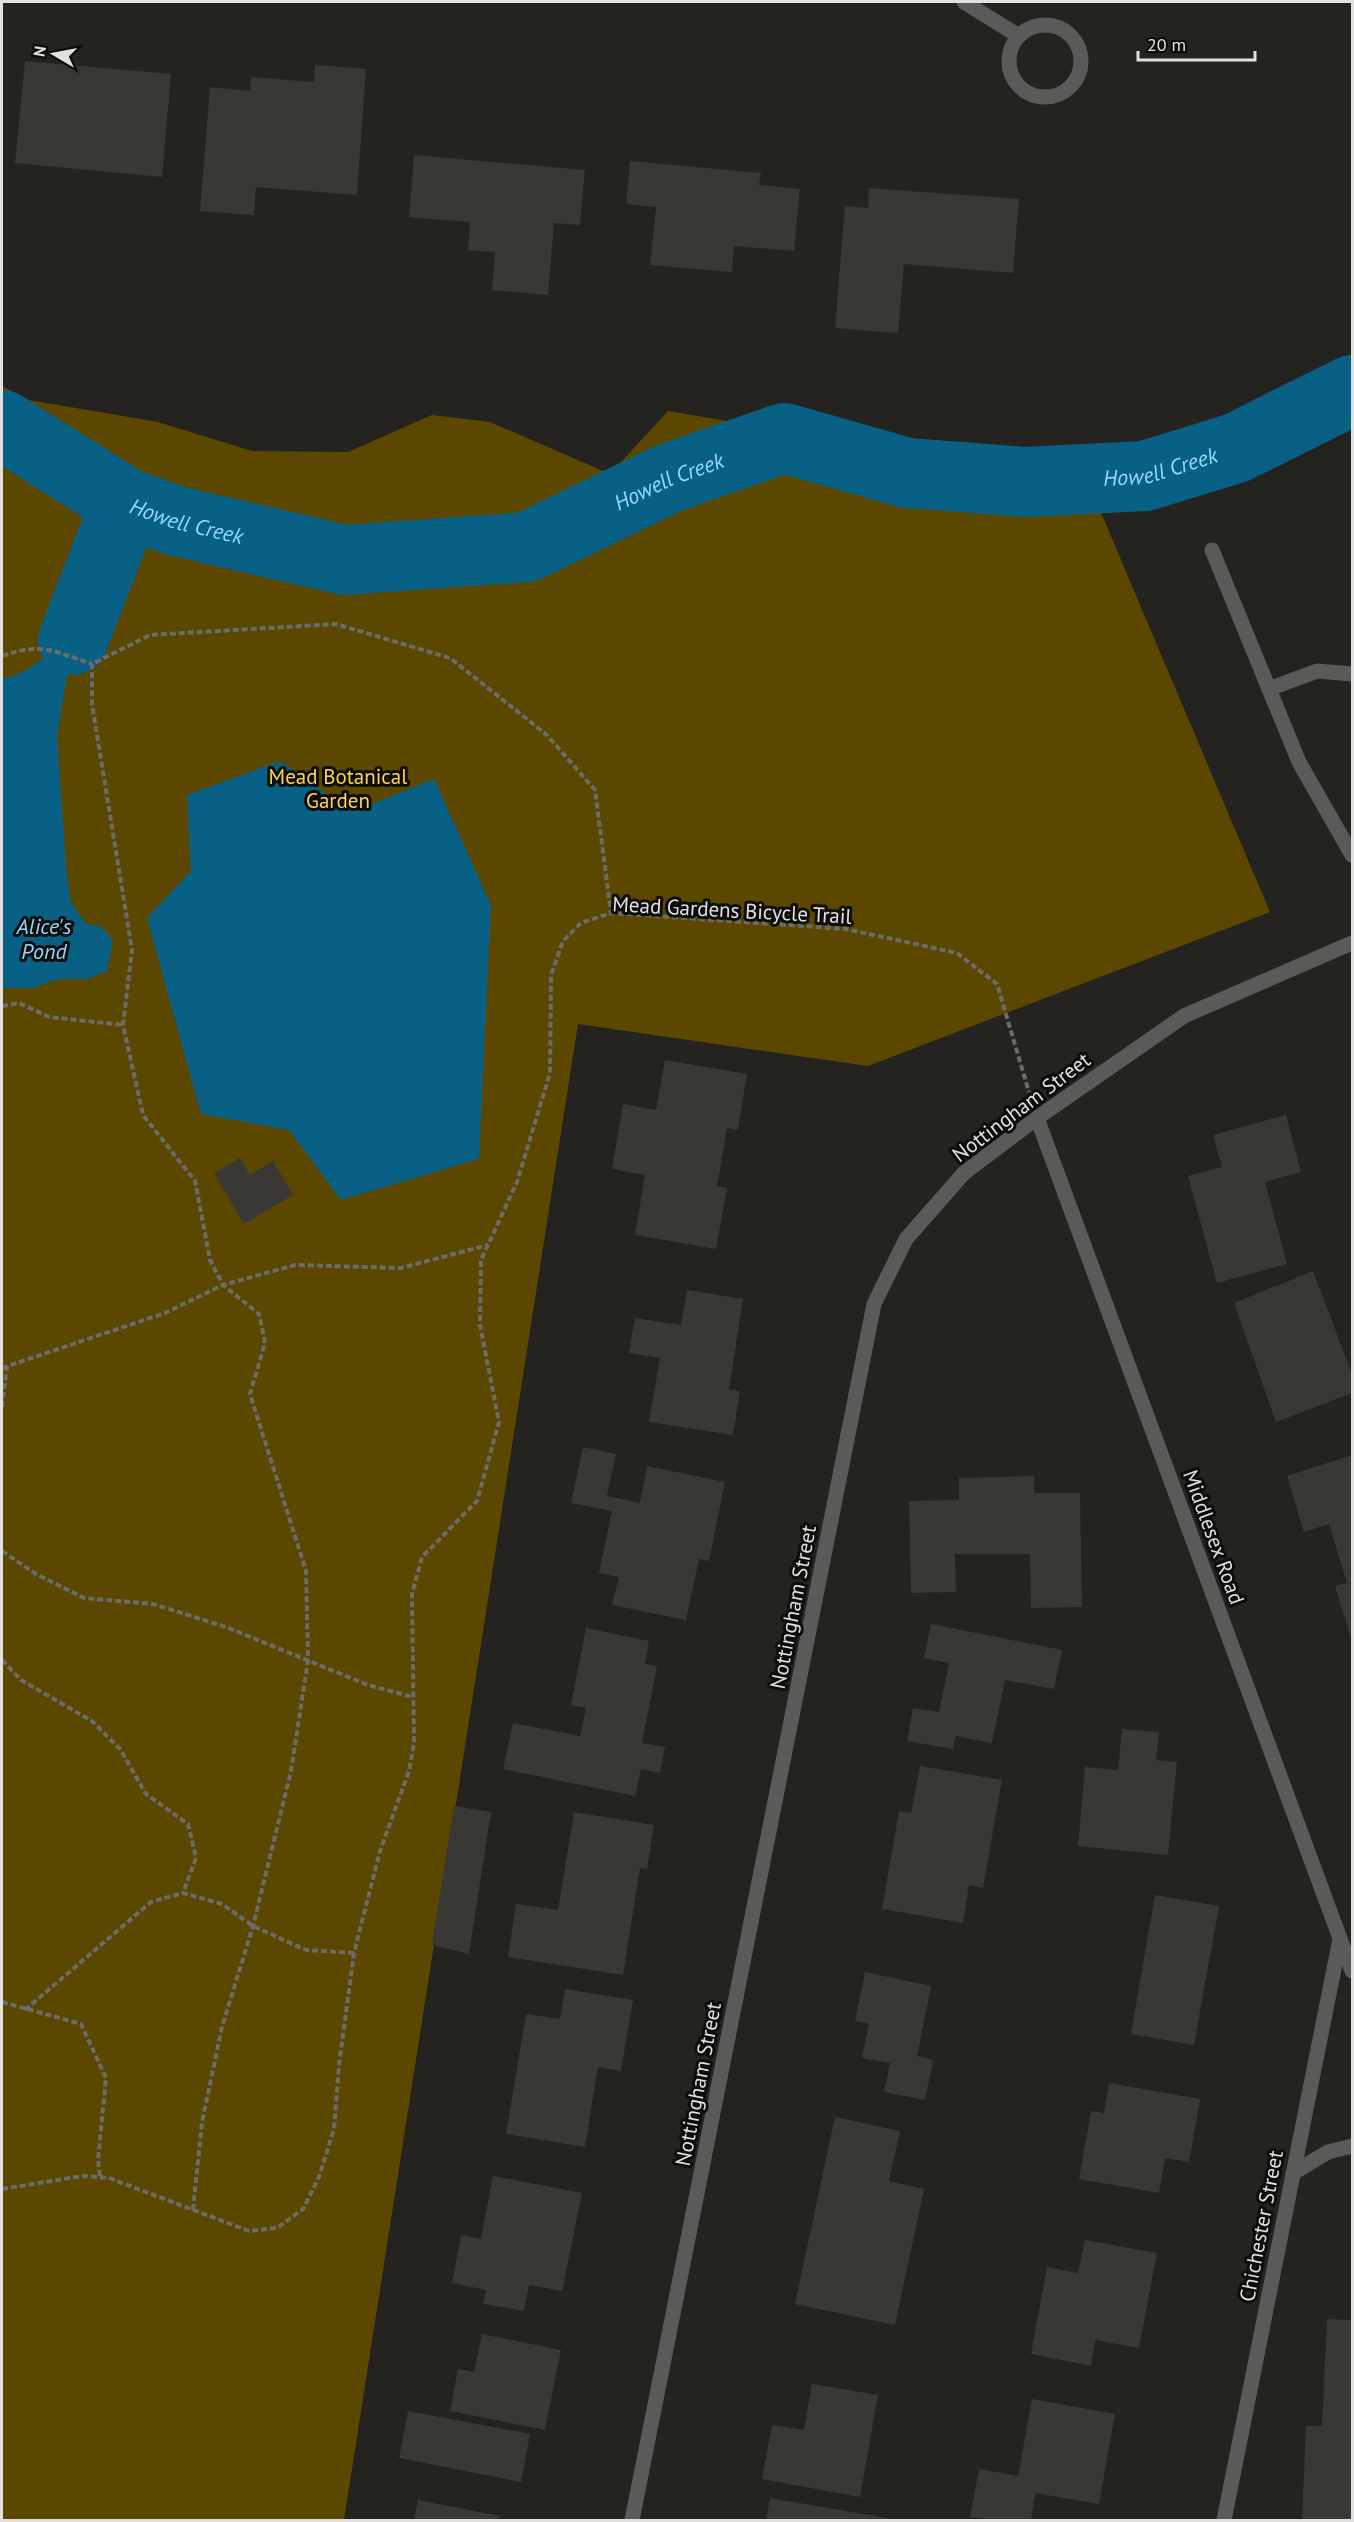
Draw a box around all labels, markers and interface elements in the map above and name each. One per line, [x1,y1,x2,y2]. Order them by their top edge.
north arrow [24,24,84,84]
scale bar [1138,24,1255,62]
text: 20 m [1147,33,1186,56]
text: N [28,44,50,58]
water label: Howell Creek [1102,440,1222,492]
water label: Howell Creek [609,446,728,517]
water label: Howell Creek [126,492,247,550]
park label: Mead Botanical Garden [269,763,407,814]
street label: Mead Gardens Bicycle Trail [612,890,852,930]
water label: Alice's Pond [15,912,72,965]
street label: Nottingham Street [947,1046,1095,1168]
street label: Middlesex Road [1177,1466,1251,1608]
street label: Nottingham Street [764,1523,822,1691]
street label: Nottingham Street [669,2000,727,2168]
street label: Chichester Street [1233,2148,1289,2304]

